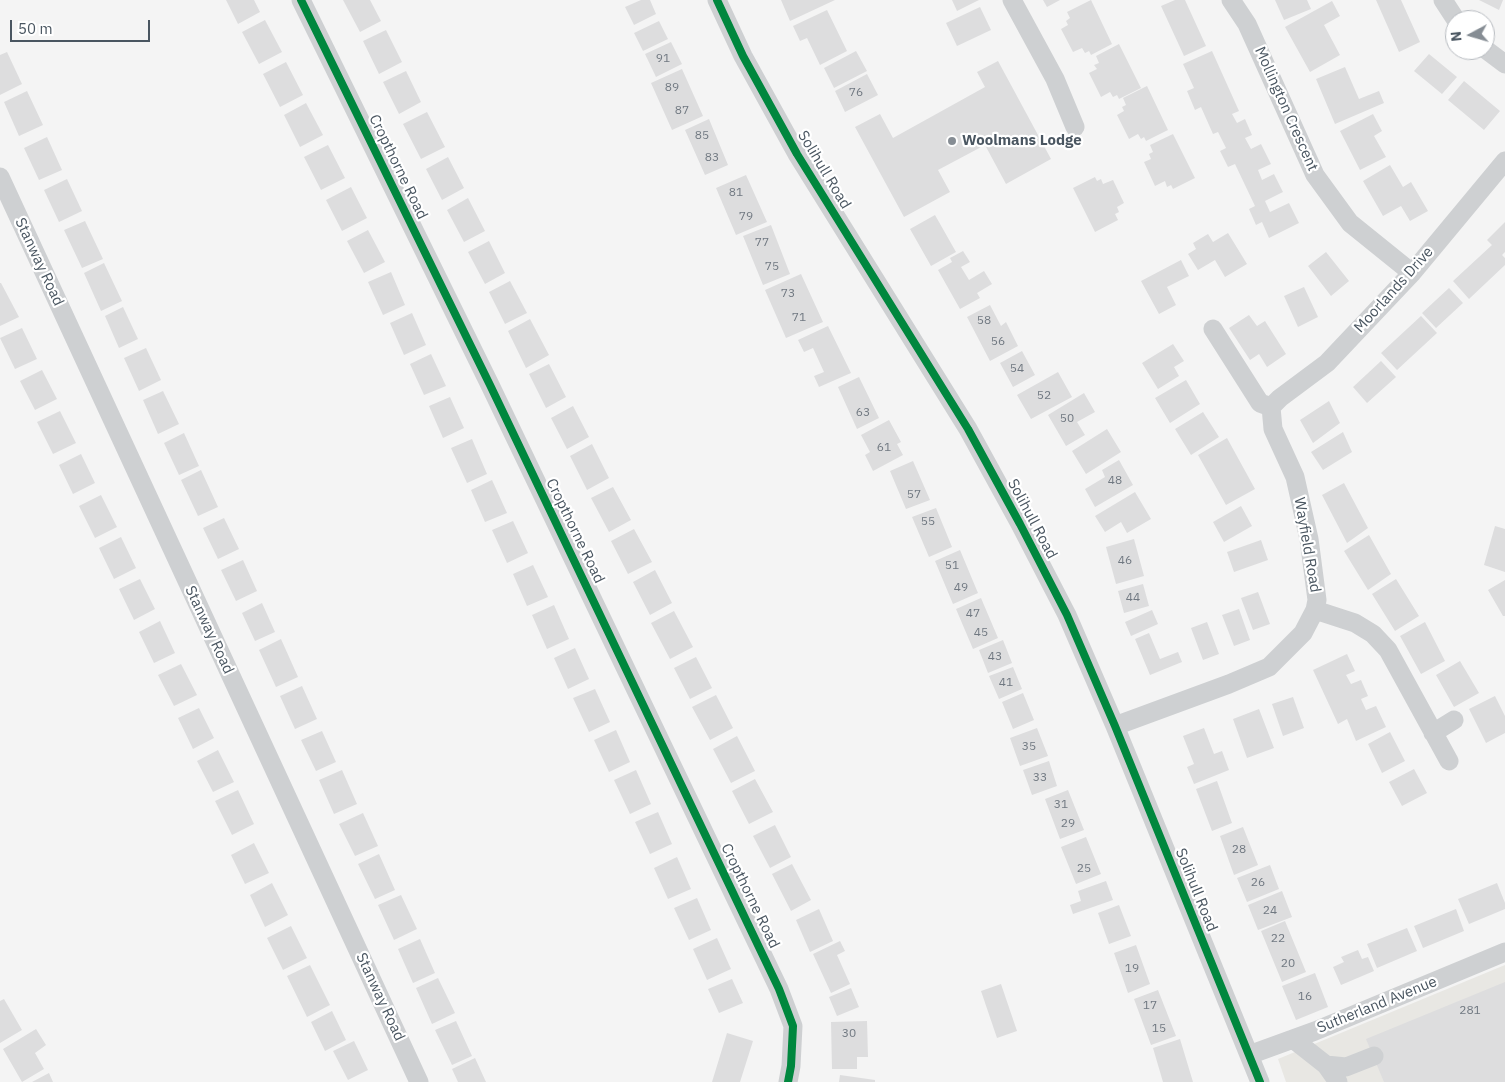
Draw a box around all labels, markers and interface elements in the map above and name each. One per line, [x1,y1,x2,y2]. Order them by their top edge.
scale bar [12,10,152,42]
north arrow [1445,10,1495,60]
text: 50 m [18,19,53,38]
text: N [1447,30,1466,42]
street label: Mollington Crescent [1250,44,1322,174]
house number: 91 [656,52,670,66]
house number: 89 [665,81,679,95]
house number: 76 [849,86,863,100]
house number: 87 [675,104,689,118]
street label: Cropthorne Road [365,112,431,222]
street label: Solihull Road [794,128,854,212]
house number: 85 [695,129,709,143]
place label: Woolmans Lodge [962,132,1082,150]
marker: Woolmans Lodge [946,135,958,147]
house number: 83 [705,151,719,165]
house number: 81 [729,186,743,200]
house number: 79 [739,210,753,224]
street label: Stanway Road [11,215,67,309]
house number: 77 [755,236,769,250]
street label: Moorlands Drive [1351,243,1437,337]
house number: 75 [765,260,779,274]
house number: 73 [781,287,795,301]
house number: 71 [792,311,806,325]
house number: 58 [977,314,991,328]
house number: 56 [991,335,1005,349]
house number: 54 [1010,362,1024,376]
house number: 52 [1037,389,1051,403]
house number: 63 [856,406,870,420]
house number: 50 [1060,412,1074,426]
house number: 61 [877,441,891,455]
house number: 48 [1108,474,1122,488]
street label: Cropthorne Road [542,476,608,586]
street label: Solihull Road [1003,476,1061,562]
house number: 57 [907,488,921,502]
street label: Wayfield Road [1290,496,1324,594]
house number: 55 [921,515,935,529]
house number: 46 [1118,554,1132,568]
house number: 51 [945,559,959,573]
house number: 49 [954,581,968,595]
street label: Stanway Road [181,583,237,677]
house number: 44 [1126,591,1140,605]
house number: 47 [966,607,980,621]
house number: 45 [974,626,988,640]
house number: 43 [988,650,1002,664]
house number: 41 [999,676,1013,690]
house number: 35 [1022,740,1036,754]
house number: 33 [1033,771,1047,785]
house number: 31 [1054,798,1068,812]
house number: 29 [1061,817,1075,831]
street label: Cropthorne Road [717,841,783,951]
house number: 28 [1232,843,1246,857]
street label: Solihull Road [1171,846,1221,934]
house number: 25 [1077,862,1091,876]
house number: 26 [1251,876,1265,890]
house number: 24 [1263,904,1277,918]
house number: 22 [1271,932,1285,946]
street label: Stanway Road [352,950,408,1044]
house number: 20 [1281,957,1295,971]
house number: 19 [1125,962,1139,976]
street label: Sutherland Avenue [1314,973,1440,1037]
house number: 16 [1298,990,1312,1004]
house number: 17 [1143,999,1157,1013]
house number: 281 [1459,1004,1481,1018]
house number: 15 [1152,1022,1166,1036]
house number: 30 [842,1027,856,1041]

